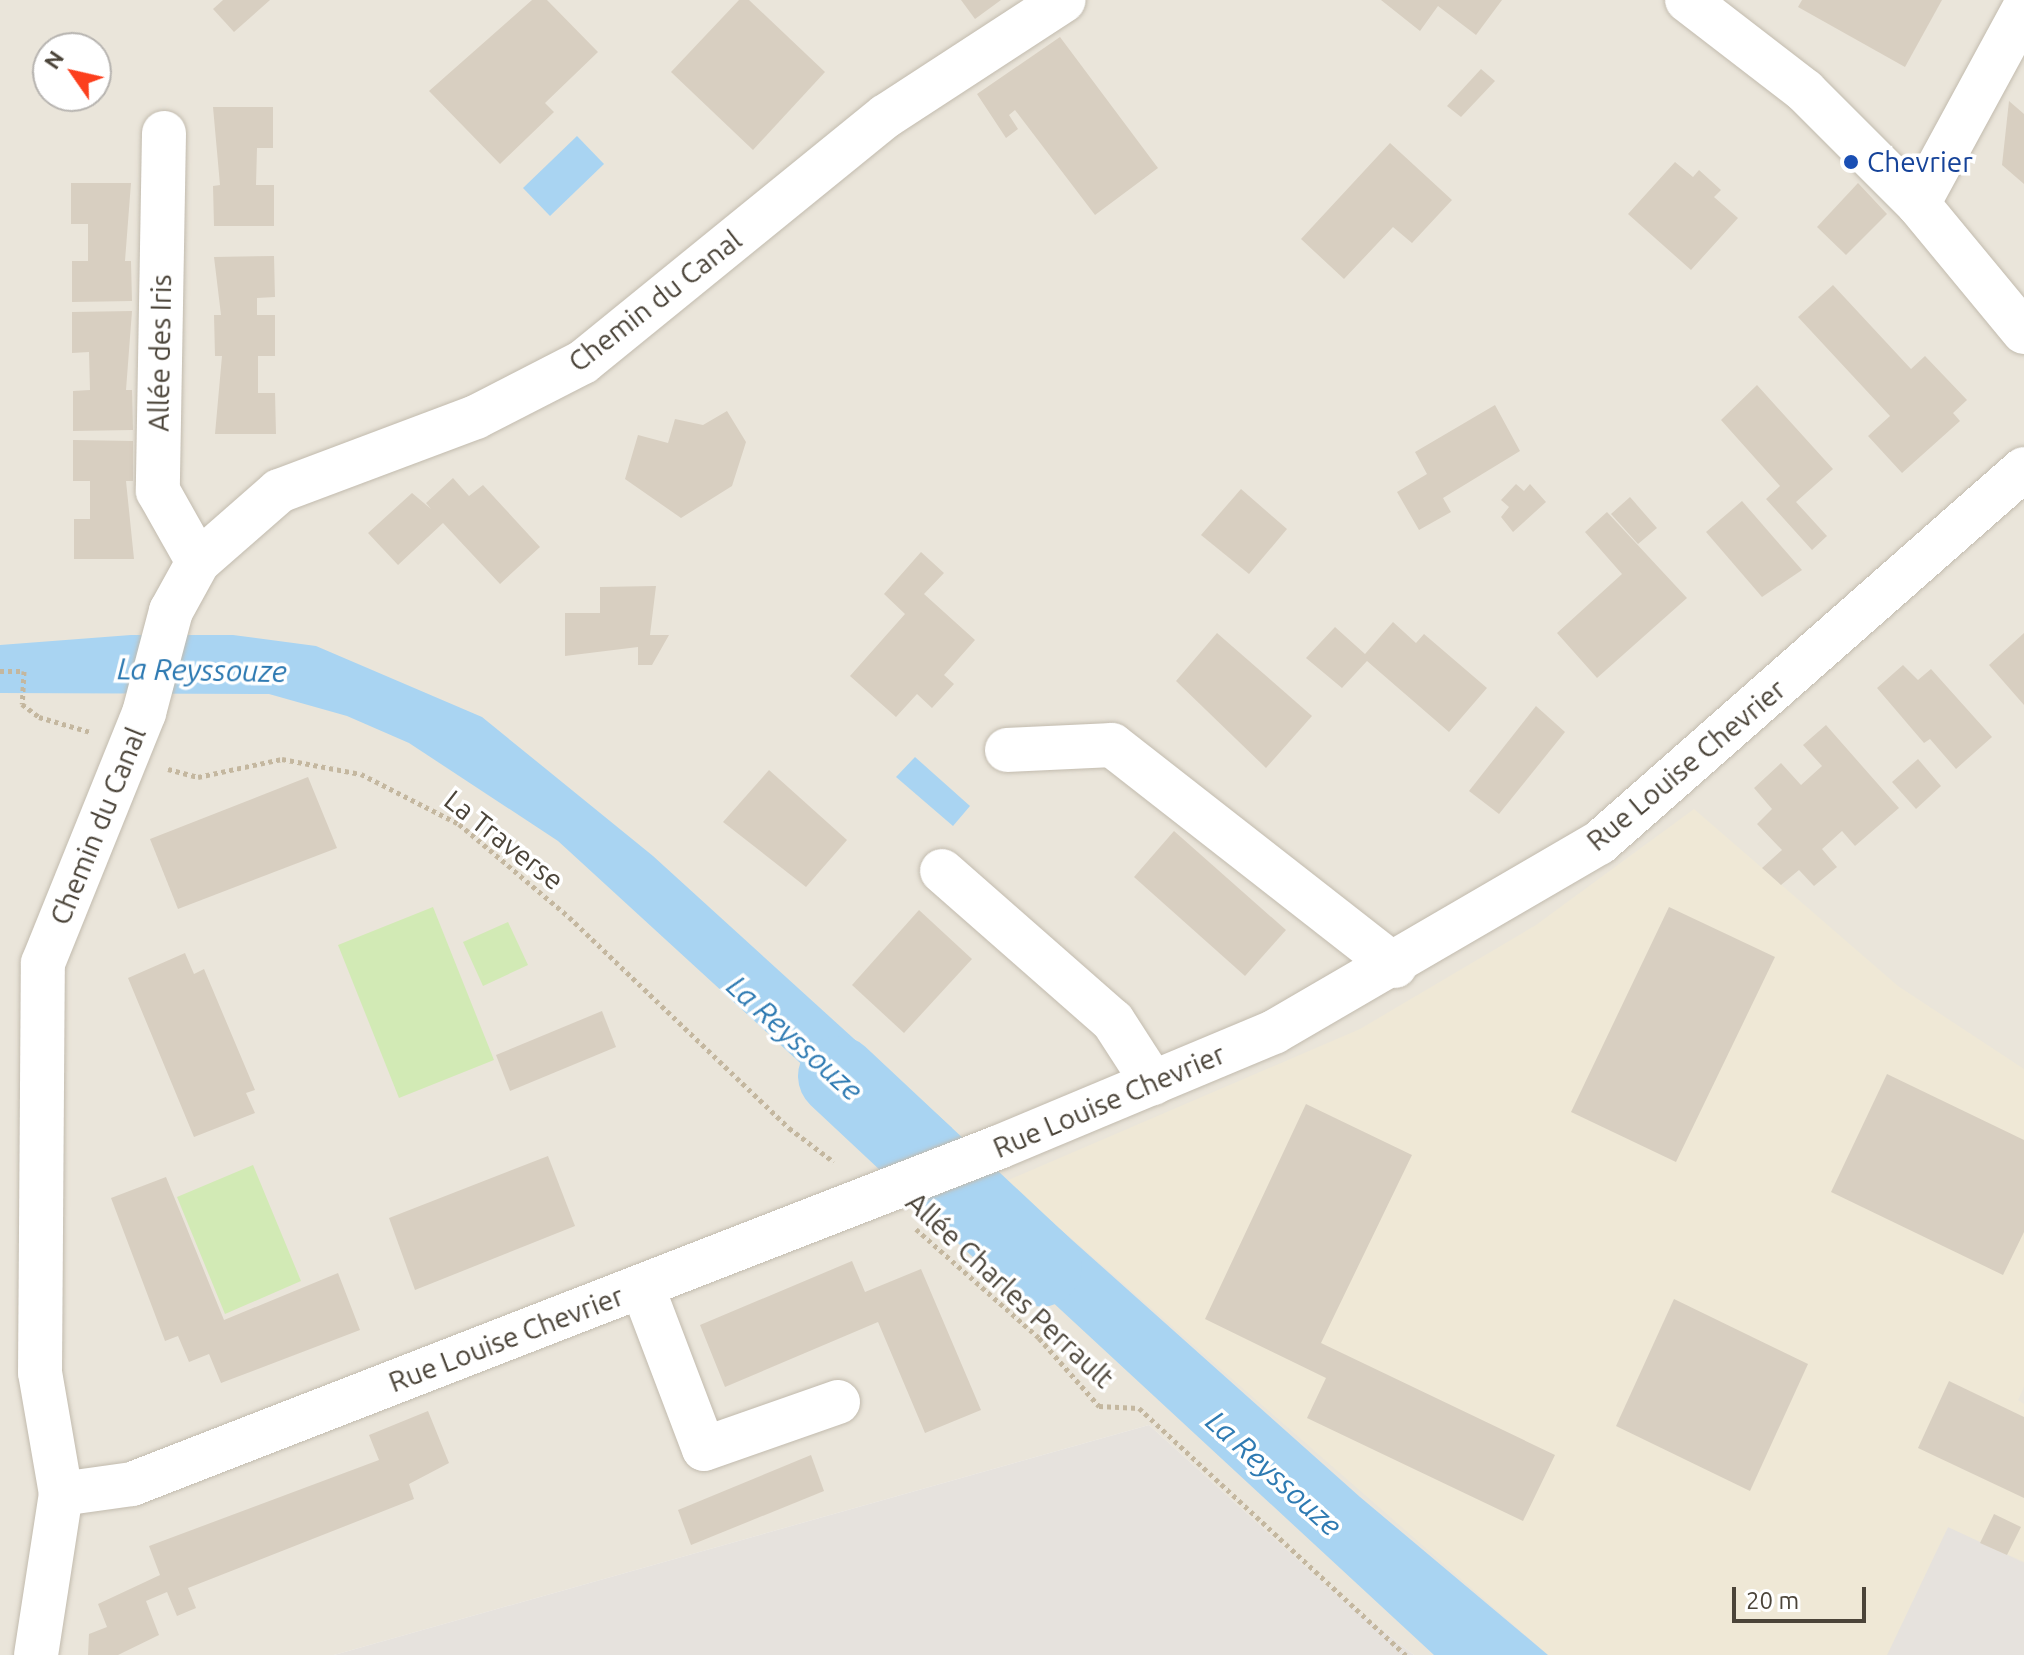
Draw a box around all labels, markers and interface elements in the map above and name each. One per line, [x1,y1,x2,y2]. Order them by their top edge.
north arrow [32,32,112,112]
text: N [38,46,68,73]
place label: Chevrier [1867,145,1973,179]
marker: Chevrier [1842,153,1860,171]
street label: Chemin du Canal [562,223,748,379]
street label: Allée des Iris [142,274,178,432]
water label: La Reyssouze [117,651,287,689]
street label: Rue Louise Chevrier [1580,672,1792,858]
street label: Chemin du Canal [43,722,153,930]
street label: La Traverse [438,783,570,897]
water label: La Reyssouze [720,968,870,1108]
street label: Rue Louise Chevrier [988,1037,1230,1165]
street label: Allée Charles Perrault [899,1185,1121,1395]
street label: Rue Louise Chevrier [384,1279,628,1399]
water label: La Reyssouze [1199,1403,1349,1543]
scale bar [1736,1571,1870,1621]
text: 20 m [1746,1587,1799,1614]

